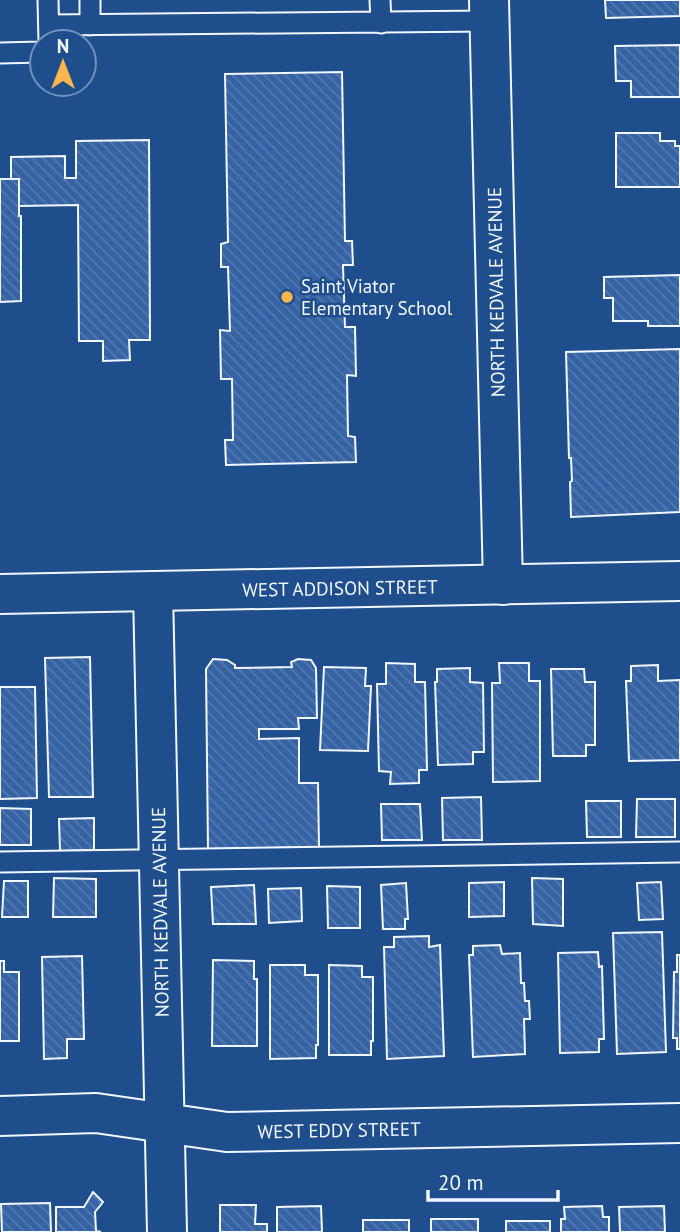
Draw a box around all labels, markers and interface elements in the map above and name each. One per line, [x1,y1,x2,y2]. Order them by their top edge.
north arrow [28,28,98,98]
text: N [57,34,69,58]
street label: NORTH KEDVALE AVENUE [482,187,510,397]
place label: Saint Viator Elementary School [301,274,453,320]
marker: Saint Viator Elementary School [279,289,295,305]
street label: WEST ADDISON STREET [242,574,438,602]
street label: NORTH KEDVALE AVENUE [146,807,174,1017]
street label: WEST EDDY STREET [257,1117,421,1143]
scale bar [428,1158,558,1202]
text: 20 m [438,1169,484,1196]

